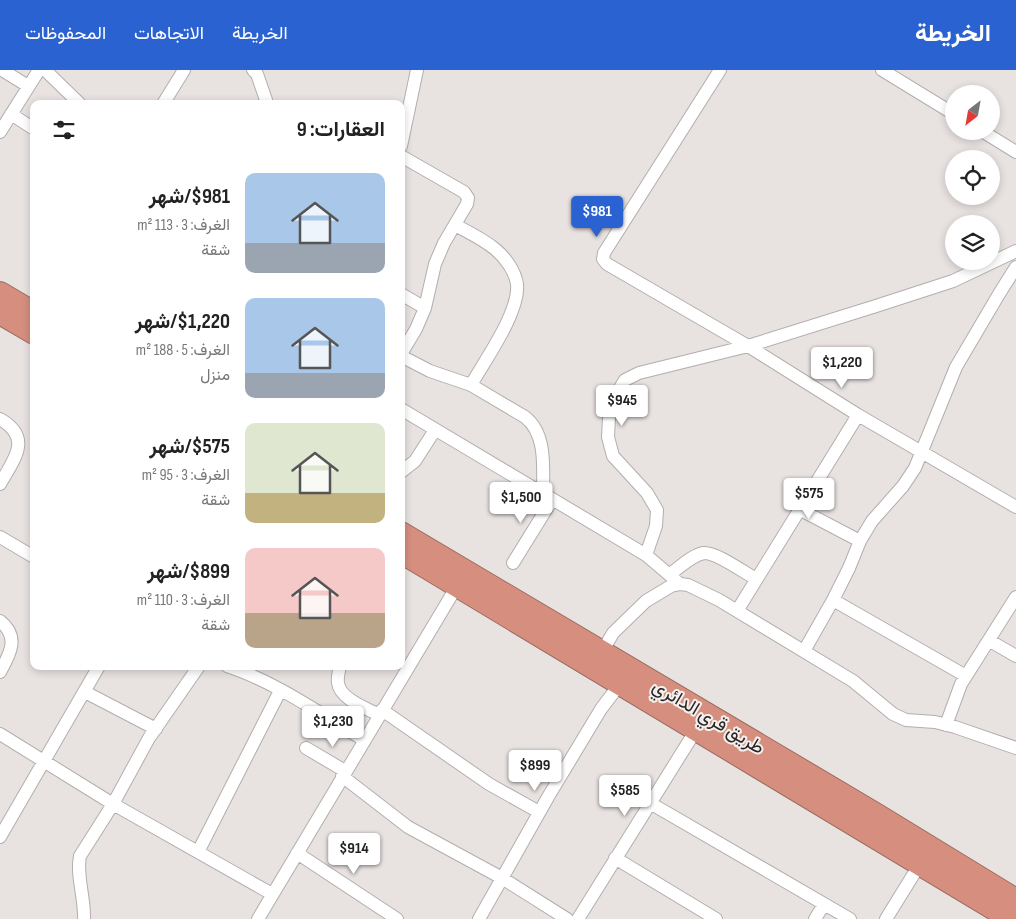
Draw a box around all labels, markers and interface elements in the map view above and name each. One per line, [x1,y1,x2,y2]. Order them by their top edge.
text: الخريطة [915,19,991,48]
text: المحفوظات [25,23,106,44]
text: الاتجاهات [134,23,204,44]
text: الخريطة [232,23,288,44]
north arrow [945,85,1000,140]
map controls [945,85,1000,270]
icon: filters [50,116,78,144]
text: العقارات: 9 [297,117,385,142]
button: locate [945,150,1000,205]
text: $981/شهر [149,184,230,209]
icon: home [285,193,345,253]
pin: $981 [567,196,627,238]
text: $981 [582,202,612,221]
button: layers [945,215,1000,270]
text: الغرف: 3 · 113 m² [137,216,230,235]
text: شقة [201,241,230,260]
text: $1,220/شهر [135,309,230,334]
icon: home [285,318,345,378]
text: الغرف: 5 · 188 m² [136,341,230,360]
pin: $1,220 [801,346,883,389]
text: $1,220 [822,353,862,372]
text: منزل [200,366,230,385]
pin: $945 [592,384,652,427]
text: $945 [607,391,637,410]
text: $575/شهر [149,434,230,459]
icon: home [285,443,345,503]
text: الغرف: 3 · 95 m² [142,466,230,485]
pin: $575 [779,478,839,520]
pin: $1,500 [480,482,562,524]
text: $575 [794,484,824,503]
text: $1,500 [501,488,541,507]
text: شقة [201,491,230,510]
text: $899/شهر [147,559,230,584]
icon: home [285,568,345,628]
text: الغرف: 3 · 110 m² [137,591,230,610]
text: شقة [201,616,230,635]
street label: طريق قري الدائري [646,675,768,762]
pin: $1,230 [292,706,374,748]
text: $1,230 [313,712,353,731]
pin: $899 [505,750,565,792]
text: $899 [520,756,550,775]
pin: $585 [595,774,655,817]
text: $585 [610,781,640,800]
pin: $914 [324,832,384,875]
text: $914 [339,839,369,858]

